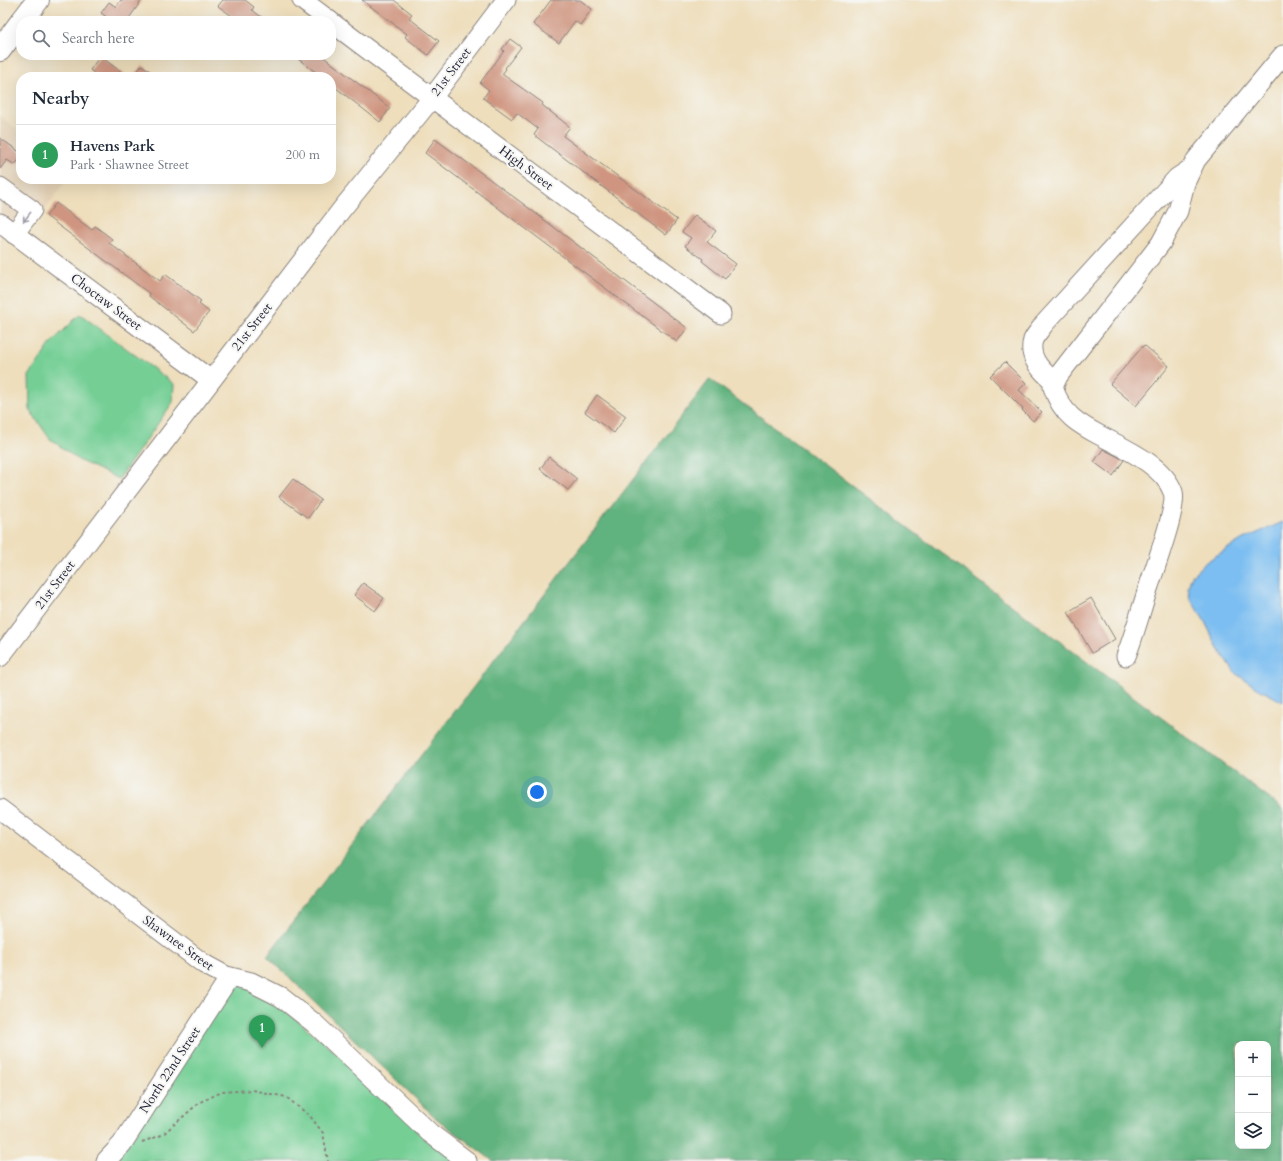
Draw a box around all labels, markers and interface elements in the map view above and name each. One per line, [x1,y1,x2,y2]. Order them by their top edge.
search box [16,16,336,60]
icon: search [30,27,52,49]
text: Search here [62,28,135,48]
street label: 21st Street [427,44,475,100]
text: Nearby [32,87,89,110]
text: Havens Park [70,136,155,156]
street label: High Street [495,142,557,194]
text: 1 [42,146,48,164]
text: 200 m [286,146,320,164]
text: Park · Shawnee Street [70,156,189,174]
one-way arrow [23,212,31,223]
street label: Choctaw Street [67,269,145,335]
street label: 21st Street [228,299,276,355]
street label: 21st Street [31,557,79,613]
your location [527,782,547,802]
street label: Shawnee Street [139,911,217,975]
pin: 1 [249,1015,275,1048]
street label: North 22nd Street [135,1023,205,1117]
map controls [1235,1041,1271,1149]
button: + [1235,1041,1271,1077]
button: − [1235,1077,1271,1113]
button: layers [1235,1113,1271,1149]

